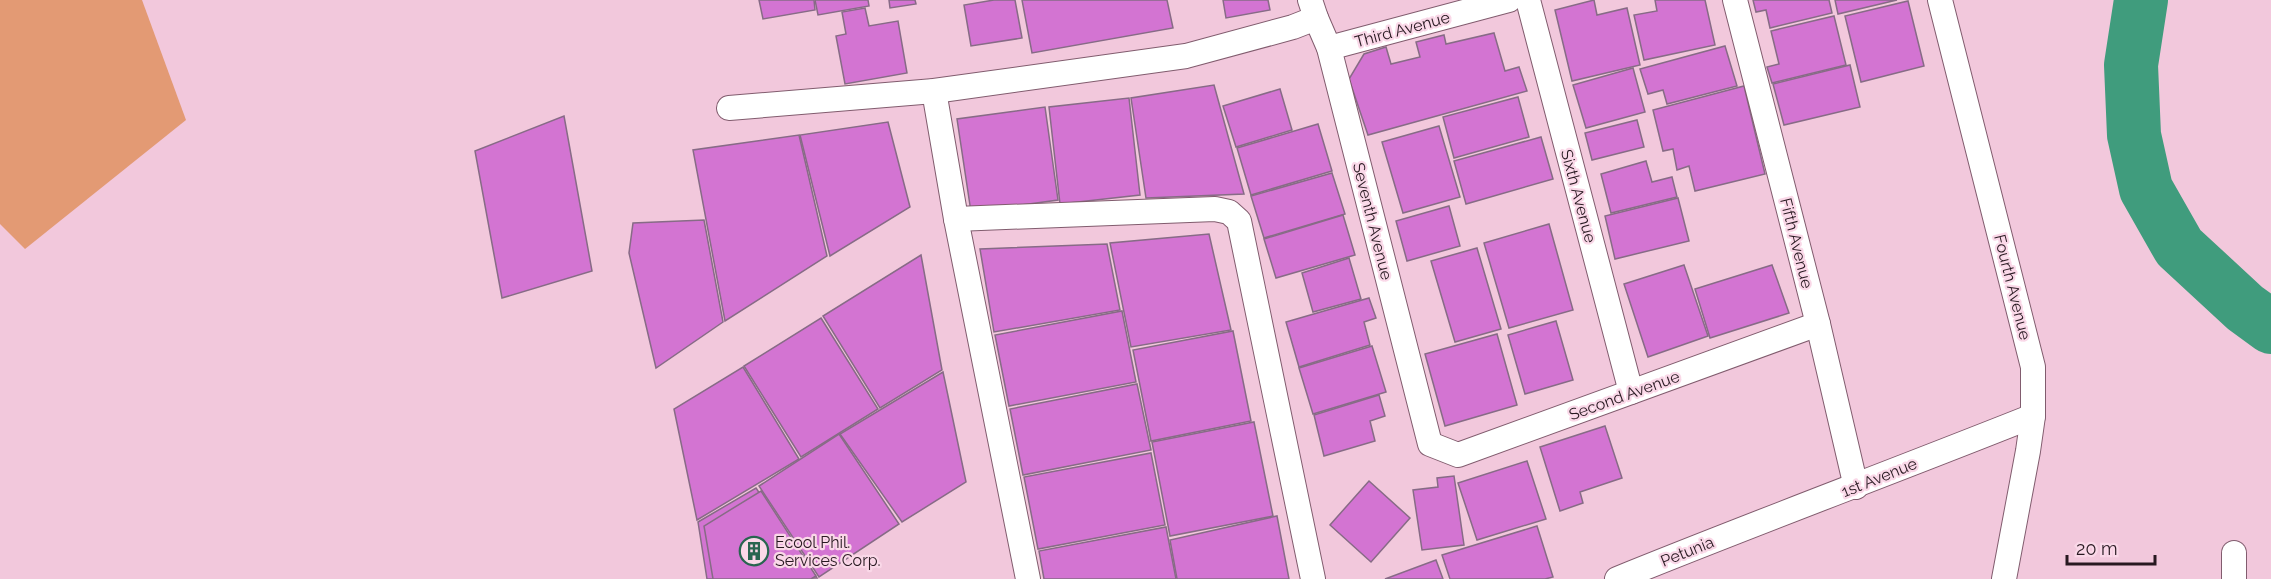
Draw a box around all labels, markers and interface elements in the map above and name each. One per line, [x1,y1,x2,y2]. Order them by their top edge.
street label: Third Avenue [1353,8,1452,51]
street label: Sixth Avenue [1557,147,1600,245]
street label: Seventh Avenue [1349,161,1396,282]
street label: Fifth Avenue [1776,196,1817,290]
street label: Fourth Avenue [1990,232,2035,342]
street label: Second Avenue [1566,367,1682,424]
street label: 1st Avenue [1839,454,1920,501]
scale bar [2067,528,2156,566]
street label: Petunia [1658,532,1716,571]
place label: Ecool Phil. Services Corp. [775,533,881,570]
building icon: Ecool Phil. Services Corp. [738,535,770,567]
text: 20 m [2076,538,2118,559]

